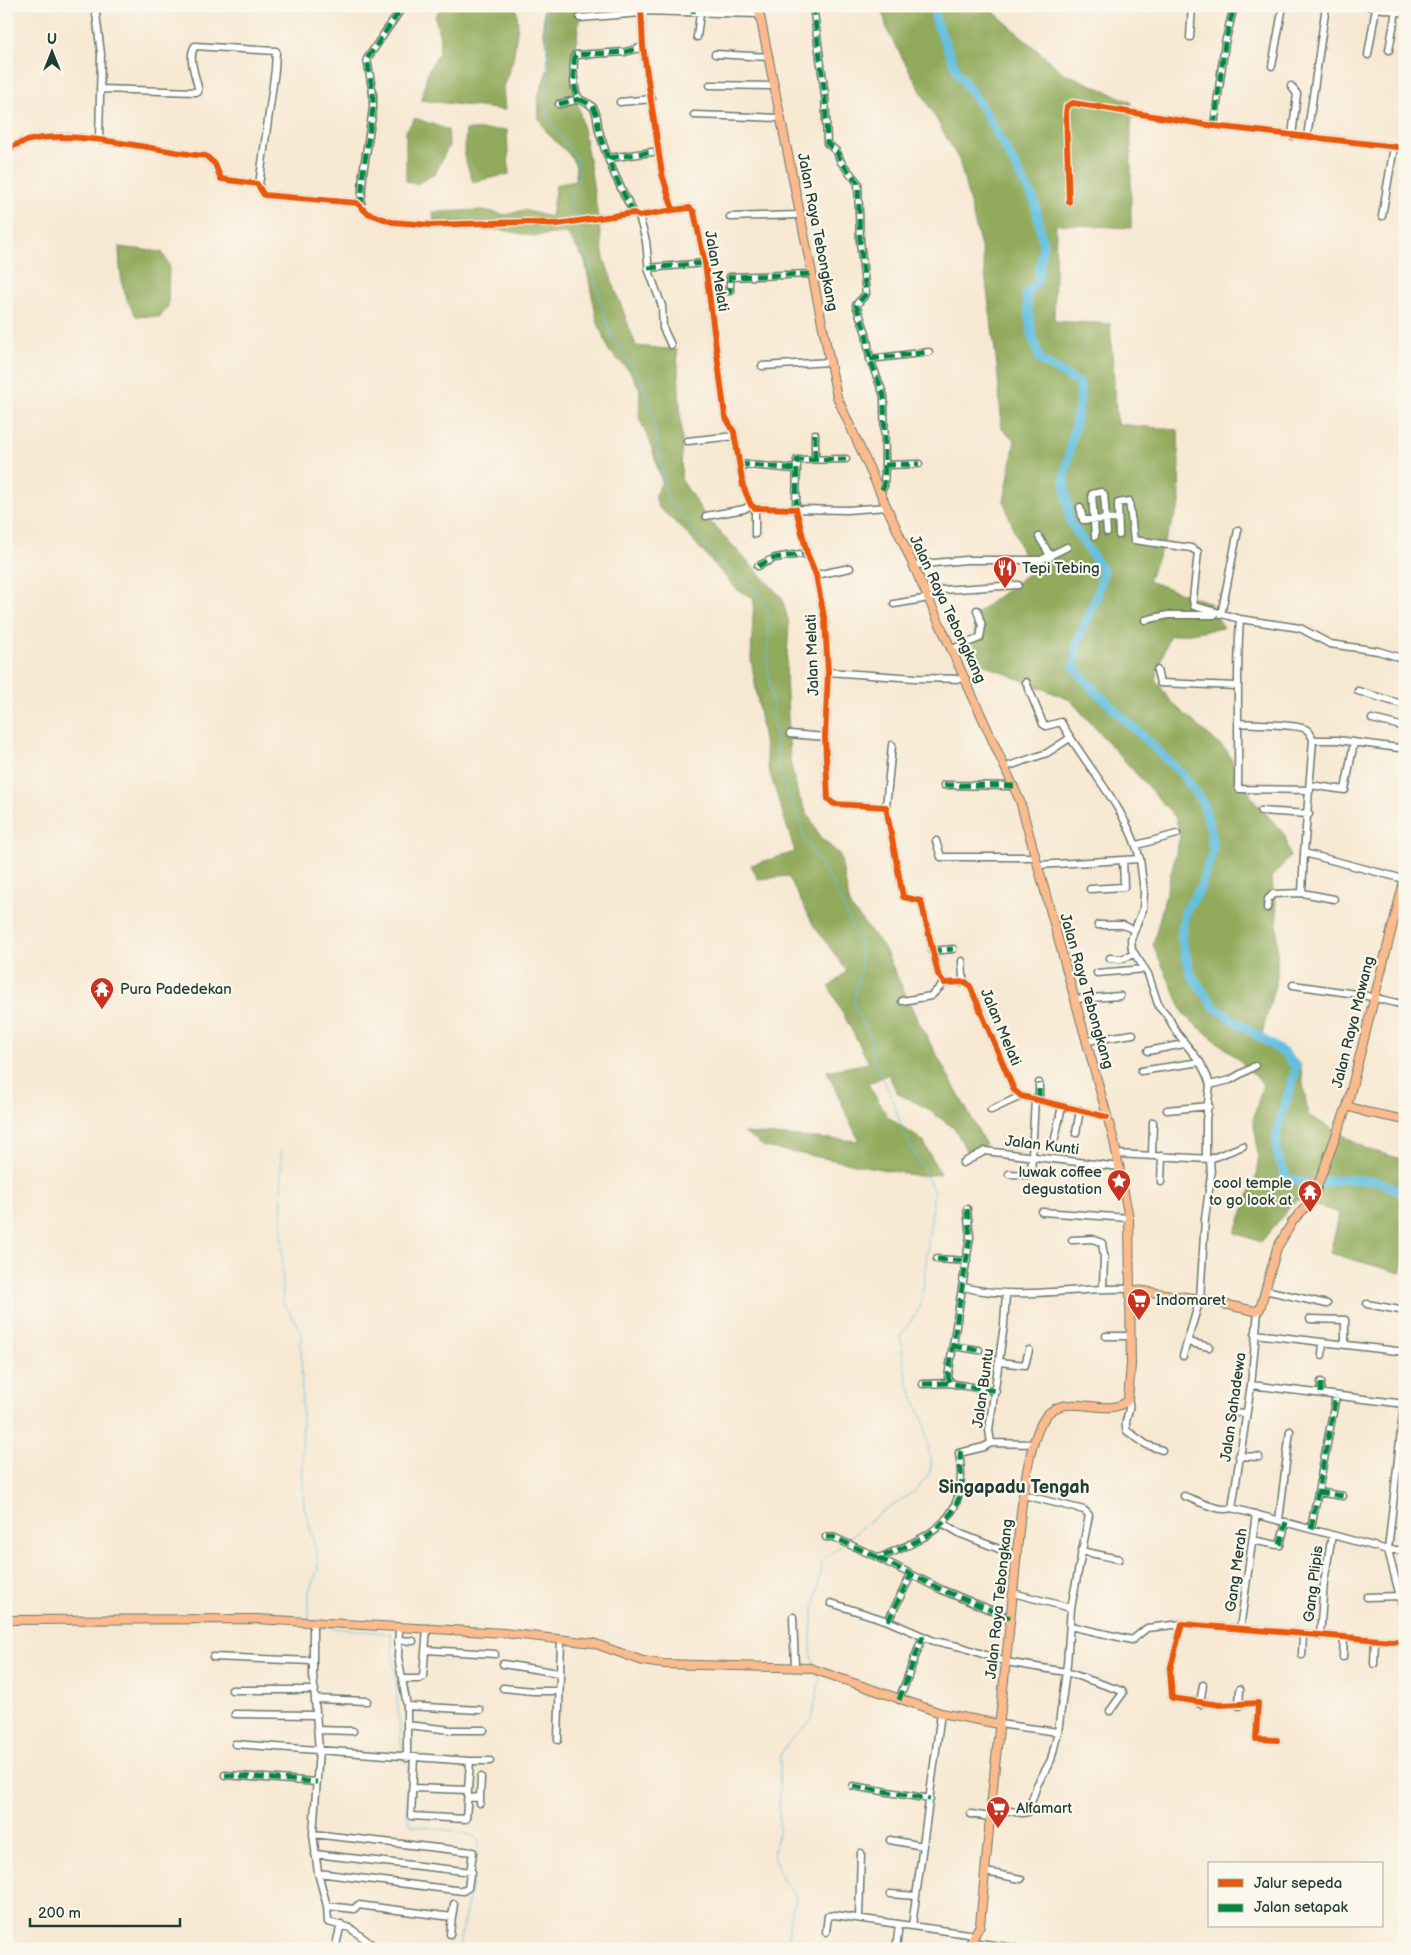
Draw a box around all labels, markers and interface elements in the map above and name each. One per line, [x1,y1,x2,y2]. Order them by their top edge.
north arrow [28,28,78,78]
text: U [47,31,57,48]
street label: Jalan Raya Tebongkang [793,151,842,313]
street label: Jalan Melati [700,229,733,313]
street label: Jalan Raya Tebongkang [905,532,990,686]
restaurant icon: Tepi Tebing [992,555,1018,589]
place label: Tepi Tebing [1022,559,1100,578]
street label: Jalan Melati [802,614,823,696]
street label: Jalan Raya Tebongkang [1055,911,1118,1071]
street label: Jalan Raya Mawang [1328,954,1379,1090]
temple icon: Pura Padedekan [89,976,115,1010]
place label: Pura Padedekan [120,980,232,999]
street label: Jalan Melati [976,986,1025,1069]
street label: Jalan Kunti [1004,1132,1080,1159]
place label: luwak coffee degustation [1019,1163,1102,1199]
place icon: luwak coffee degustation [1106,1168,1132,1202]
place label: cool temple to go look at [1209,1174,1292,1210]
temple icon: cool temple to go look at [1297,1179,1323,1213]
supermarket icon: Indomaret [1126,1287,1152,1321]
place label: Indomaret [1156,1291,1226,1310]
street label: Jalan Buntu [969,1347,998,1429]
street label: Jalan Sahadewa [1216,1351,1251,1463]
district label: Singapadu Tengah [938,1477,1090,1498]
street label: Jalan Raya Tebongkang [982,1518,1017,1680]
street label: Gang Merah [1221,1527,1252,1613]
street label: Gang Plipis [1299,1544,1328,1623]
supermarket icon: Alfamart [985,1795,1011,1829]
place label: Alfamart [1016,1799,1073,1818]
legend [1208,1862,1384,1928]
text: Jalur sepeda [1254,1874,1342,1893]
scale bar [30,1895,180,1927]
text: Jalan setapak [1254,1898,1348,1917]
text: 200 m [38,1904,81,1923]

